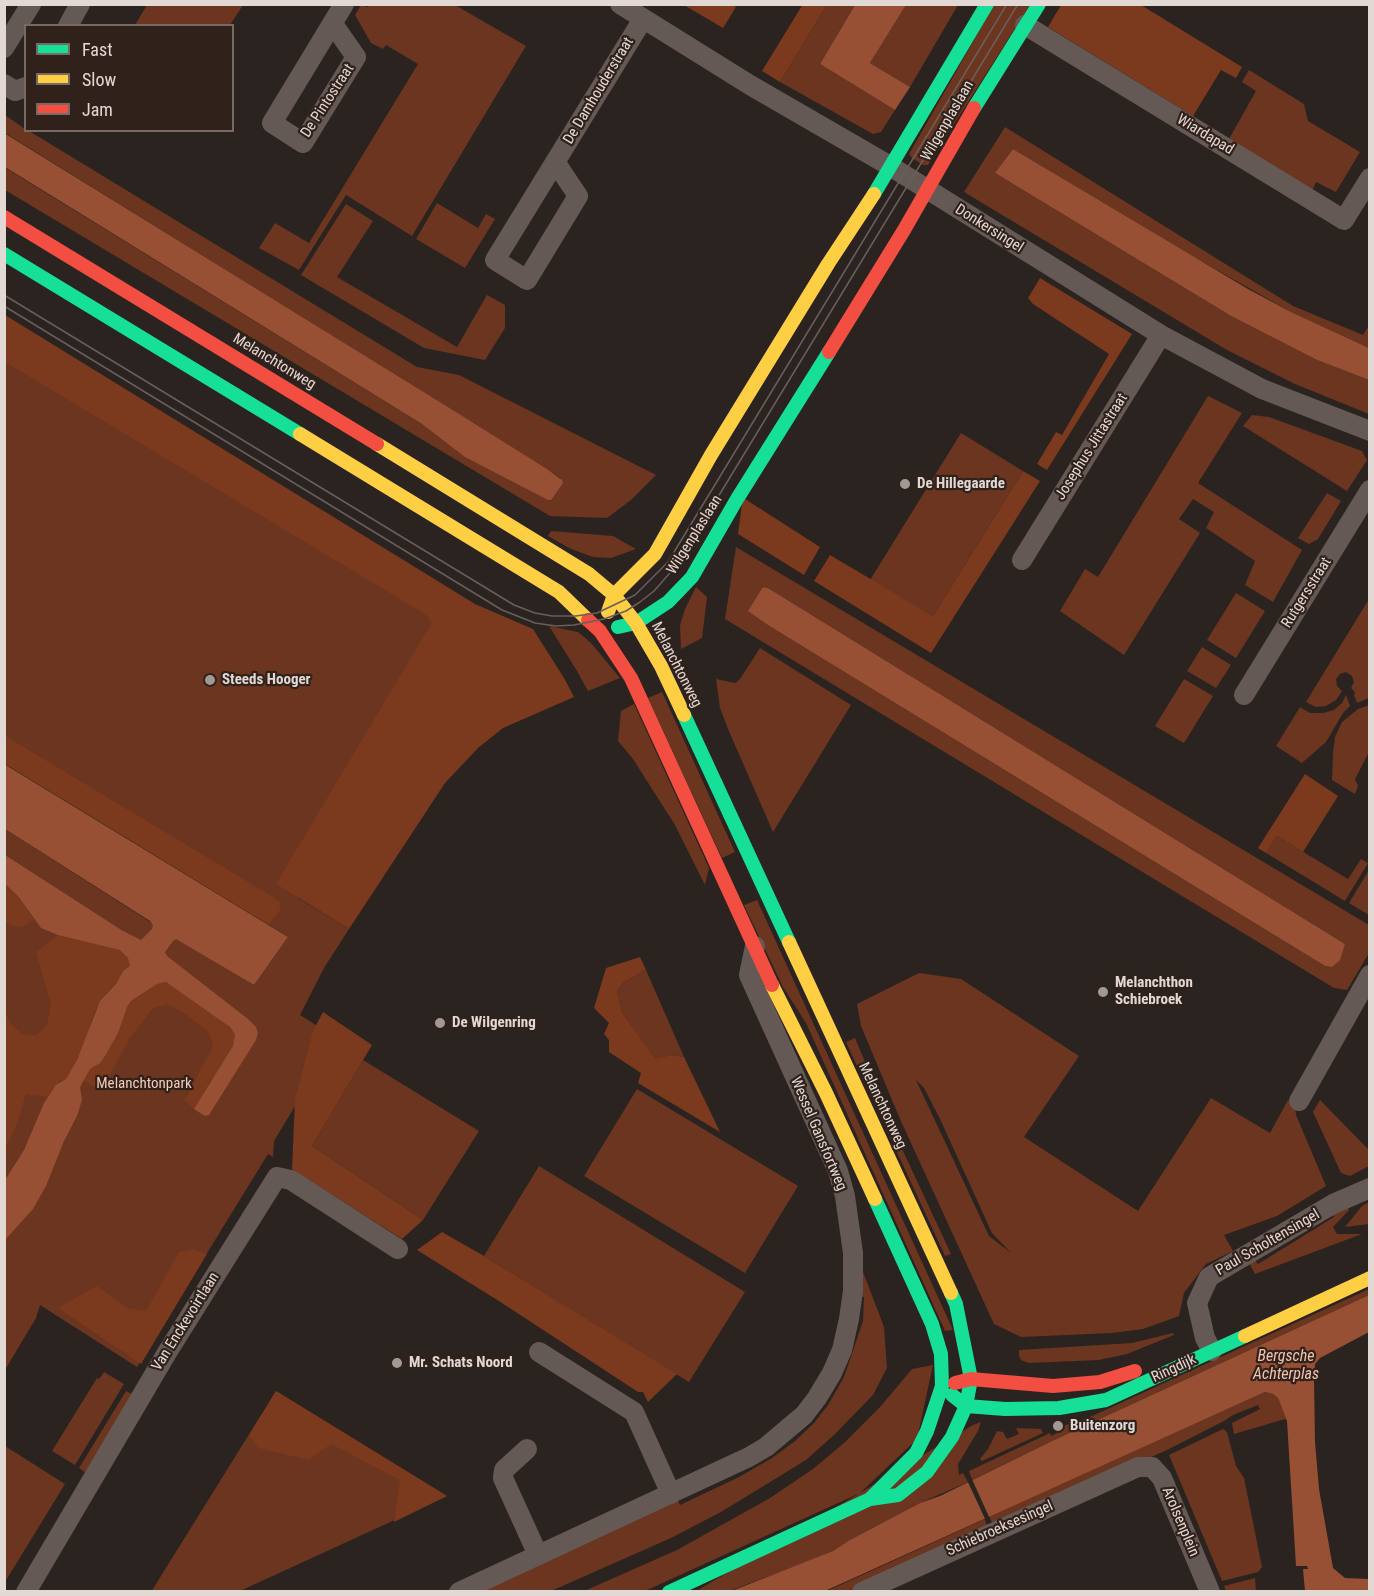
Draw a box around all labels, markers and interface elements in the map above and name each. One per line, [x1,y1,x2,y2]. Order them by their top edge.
legend [24,24,234,132]
street label: De Damhouderstraat [560,34,638,148]
text: Fast [82,39,113,60]
street label: De Pintostraat [298,61,358,141]
text: Slow [82,69,116,90]
street label: Wilgenplaslaan [918,78,978,164]
text: Jam [82,99,113,120]
street label: Wiardapad [1173,111,1237,159]
street label: Donkersingel [952,201,1026,257]
street label: Melanchtonweg [229,330,319,394]
street label: Josephus Jittastraat [1052,391,1132,503]
place label: De Hillegaarde [917,475,1005,493]
marker: De Hillegaarde [898,477,912,491]
street label: Wilgenplaslaan [664,492,726,578]
street label: Rutgersstraat [1278,554,1336,632]
street label: Melanchtonweg [647,619,705,711]
place label: Steeds Hooger [222,671,311,689]
marker: Steeds Hooger [203,673,217,687]
place label: Melanchthon Schiebroek [1115,974,1193,1009]
marker: Melanchthon Schiebroek [1096,985,1110,999]
place label: De Wilgenring [452,1014,536,1032]
marker: De Wilgenring [433,1016,447,1030]
street label: Melanchtonweg [854,1060,910,1152]
street label: Wessel Gansfortweg [786,1074,850,1194]
park label: Melanchtonpark [96,1075,192,1093]
street label: Paul Scholtensingel [1213,1206,1323,1280]
street label: Van Enckevoirtlaan [148,1269,224,1375]
water label: Bergsche Achterplas [1253,1347,1319,1385]
street label: Ringdijk [1149,1351,1199,1387]
place label: Mr. Schats Noord [409,1354,513,1372]
marker: Mr. Schats Noord [390,1356,404,1370]
place label: Buitenzorg [1070,1417,1135,1435]
marker: Buitenzorg [1051,1419,1065,1433]
street label: Arolsenplein [1157,1485,1203,1559]
street label: Schiebroeksesingel [944,1497,1056,1561]

